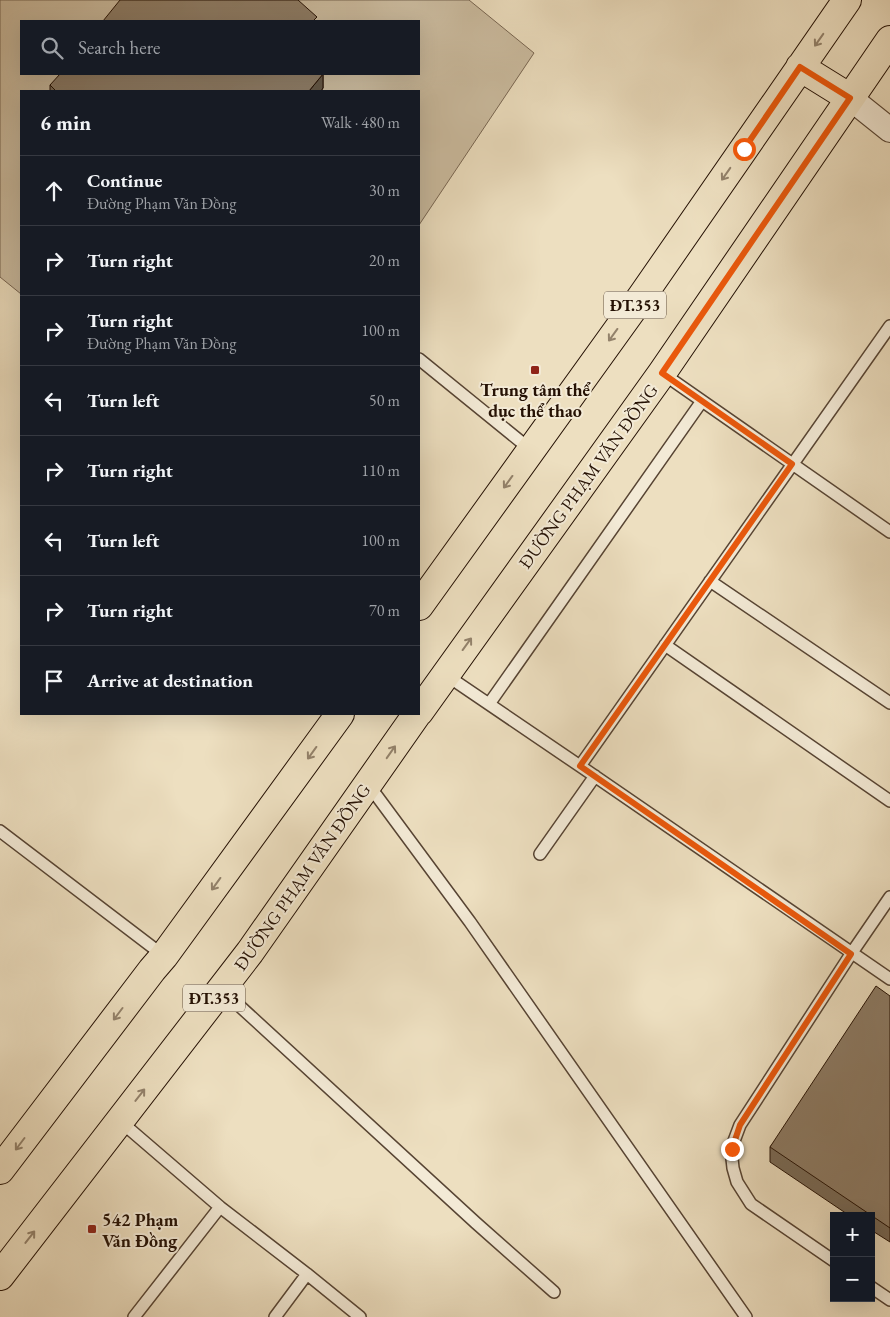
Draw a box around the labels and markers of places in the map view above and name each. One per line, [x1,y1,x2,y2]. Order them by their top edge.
marker: Trung tâm thể dục thể thao [529,364,541,376]
place label: Trung tâm thể dục thể thao [480,378,592,422]
place label: 542 Phạm Văn Đồng [102,1208,179,1252]
marker: 542 Phạm Văn Đồng [86,1223,98,1235]

